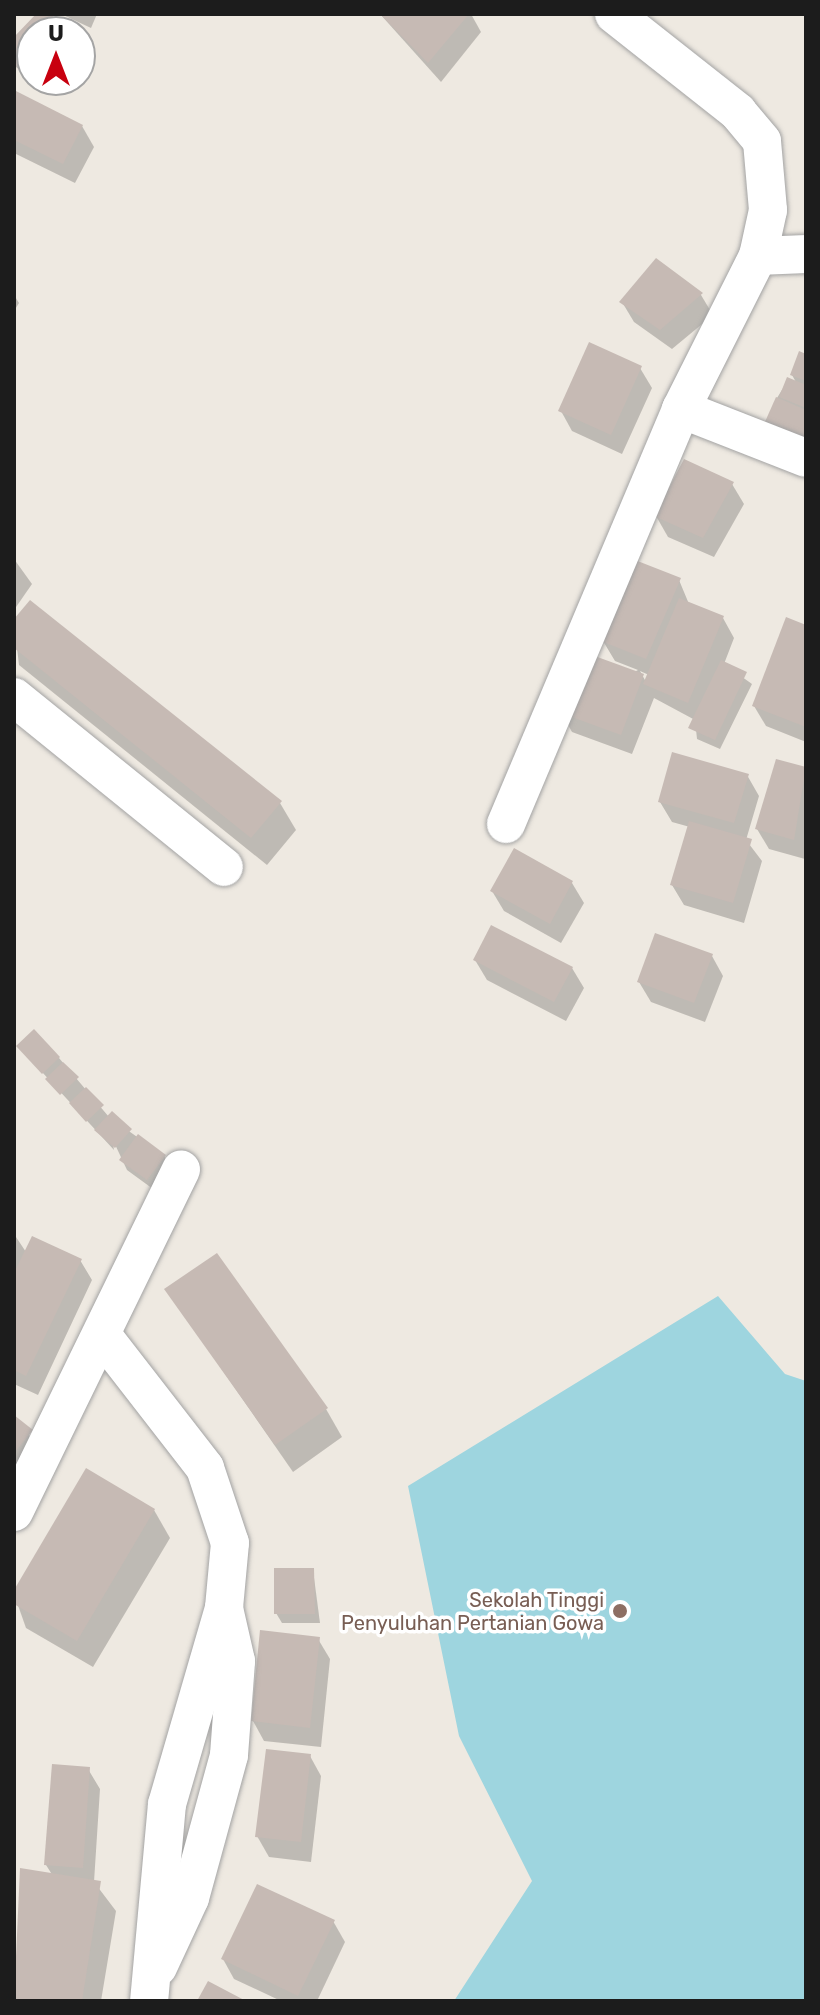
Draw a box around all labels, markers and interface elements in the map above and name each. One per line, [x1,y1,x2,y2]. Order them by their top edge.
north arrow [16,16,96,96]
text: U [48,20,64,47]
place label: Sekolah Tinggi Penyuluhan Pertanian Gowa [341,1588,604,1635]
marker: Sekolah Tinggi Penyuluhan Pertanian Gowa [611,1602,629,1620]

